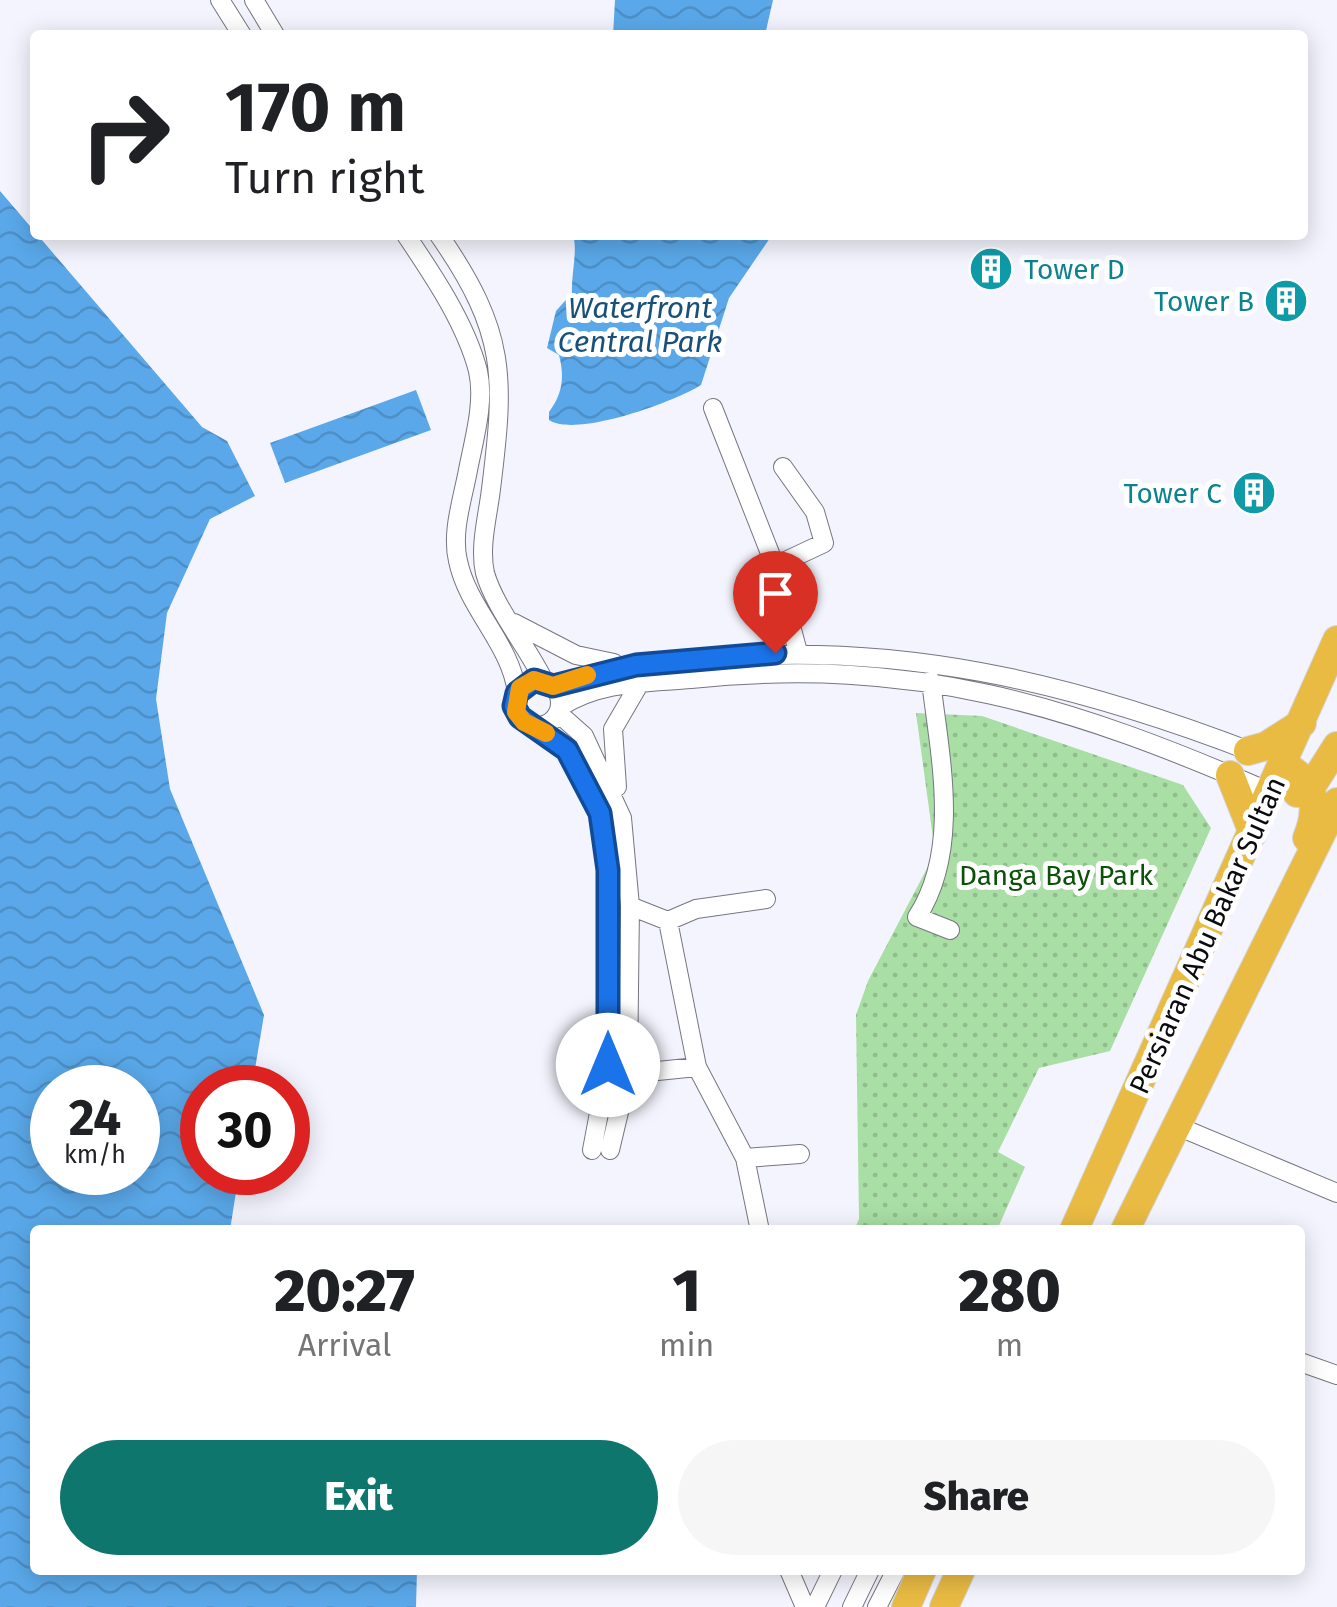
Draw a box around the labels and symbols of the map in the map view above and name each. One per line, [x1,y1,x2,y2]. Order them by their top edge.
building icon: Tower D [968,246,1014,292]
place label: Tower D [1024,253,1125,286]
building icon: Tower B [1263,278,1309,324]
place label: Tower B [1154,285,1254,318]
water label: Waterfront Central Park [558,290,722,360]
building icon: Tower C [1231,470,1277,516]
place label: Tower C [1123,477,1222,510]
pin [733,551,818,654]
street label: Persiaran Abu Bakar Sultan [1123,772,1292,1099]
park label: Danga Bay Park [959,859,1154,892]
position arrow [556,1013,660,1117]
speed limit sign: 30 [180,1065,310,1195]

